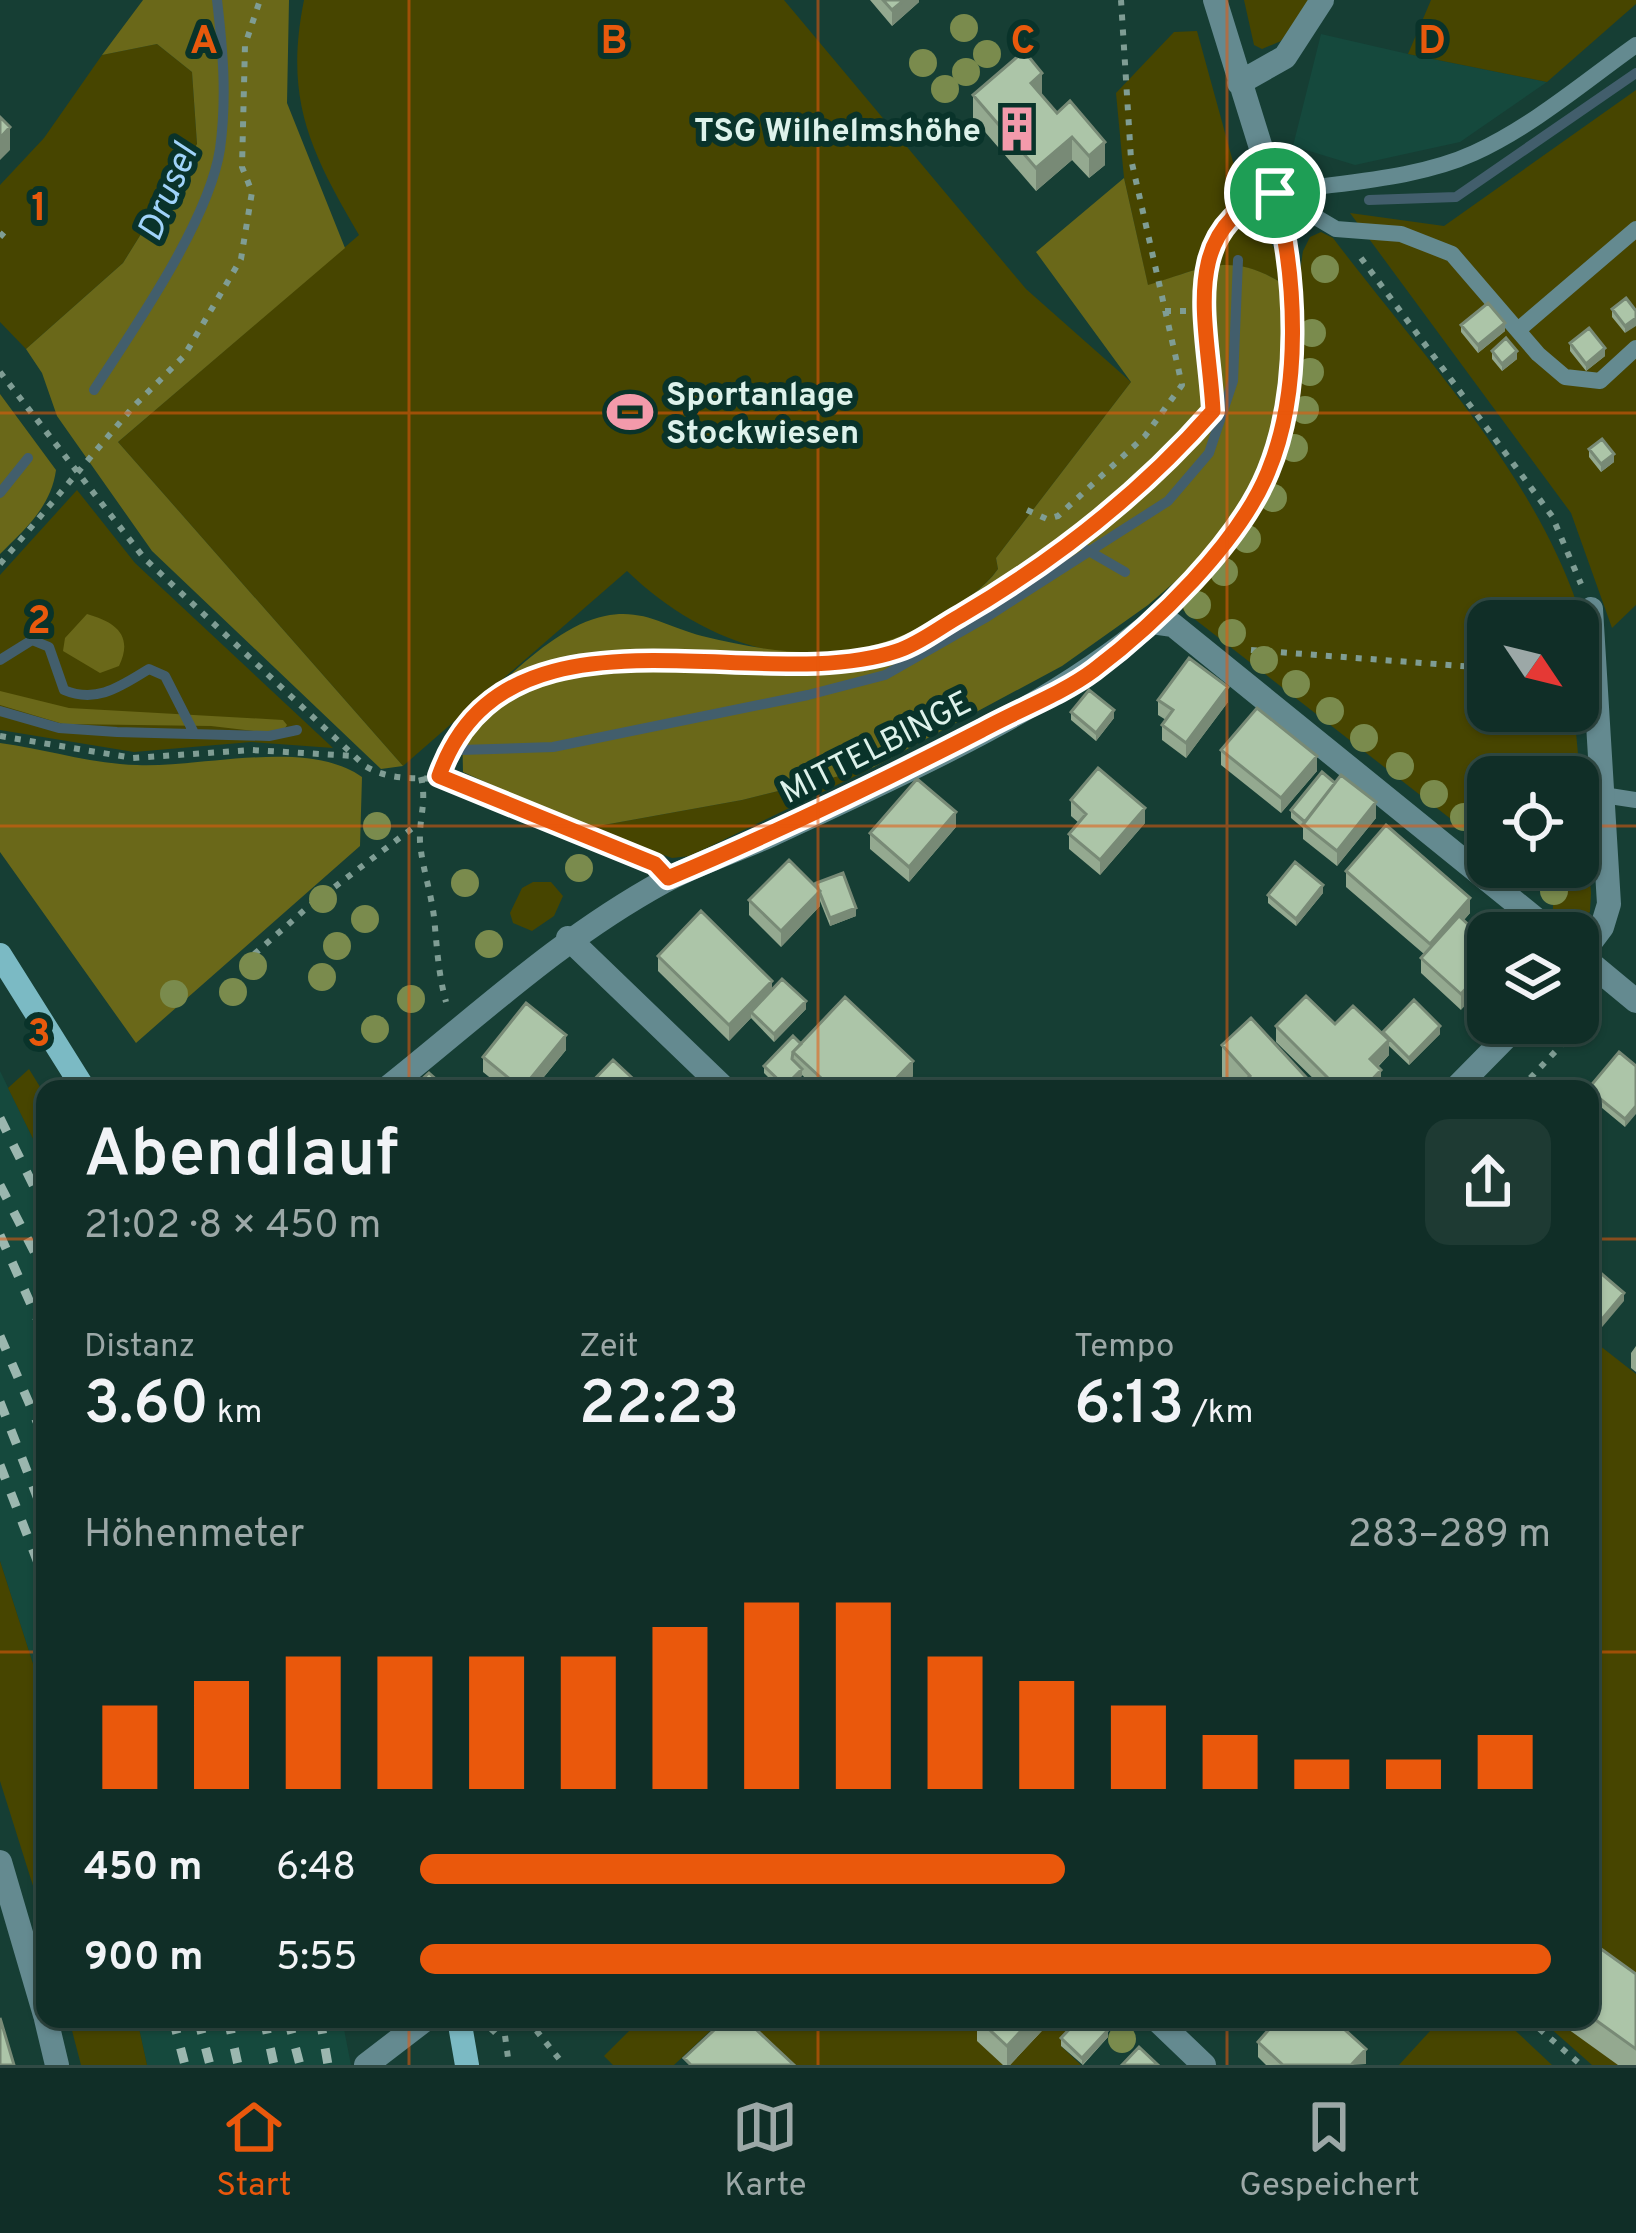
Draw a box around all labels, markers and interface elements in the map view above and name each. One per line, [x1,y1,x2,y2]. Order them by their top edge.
text: A [190,19,218,68]
text: B [601,19,627,68]
text: C [1011,19,1035,68]
text: D [1418,19,1446,68]
building icon: TSG Wilhelmshöhe [992,104,1042,154]
place label: TSG Wilhelmshöhe [694,112,981,154]
water label: Drusel [129,137,211,249]
pin [1224,142,1326,244]
icon: arrive [1242,160,1308,226]
text: 1 [31,186,47,235]
place label: Sportanlage Stockwiesen [666,376,859,456]
sports icon: Sportanlage Stockwiesen [605,387,655,437]
text: 2 [27,599,51,648]
north arrow [1467,600,1599,732]
map controls [1467,600,1599,1044]
street label: MITTELBINGE [774,683,979,816]
button: locate [1467,756,1599,888]
button: layers [1467,912,1599,1044]
text: 3 [27,1012,51,1061]
text: Abendlauf [84,1116,399,1199]
button: share [1425,1119,1551,1245]
text: 21:02 · 8 × 450 m [84,1203,381,1252]
text: Distanz [84,1327,195,1369]
text: Zeit [579,1327,638,1369]
text: Tempo [1074,1327,1174,1369]
text: 3.60 [84,1369,209,1445]
text: 22:23 [579,1369,739,1445]
text: 6:13 [1074,1369,1184,1445]
text: km [209,1393,262,1435]
text: /km [1184,1393,1254,1435]
text: Höhenmeter [84,1512,305,1561]
text: 283–289 m [1348,1512,1551,1561]
text: 450 m [84,1845,202,1894]
text: 6:48 [276,1845,356,1894]
text: 900 m [84,1935,203,1984]
text: 5:55 [276,1935,357,1984]
tab: Start [216,2094,292,2208]
tab: Karte [724,2094,807,2208]
tab: Gespeichert [1239,2094,1420,2208]

